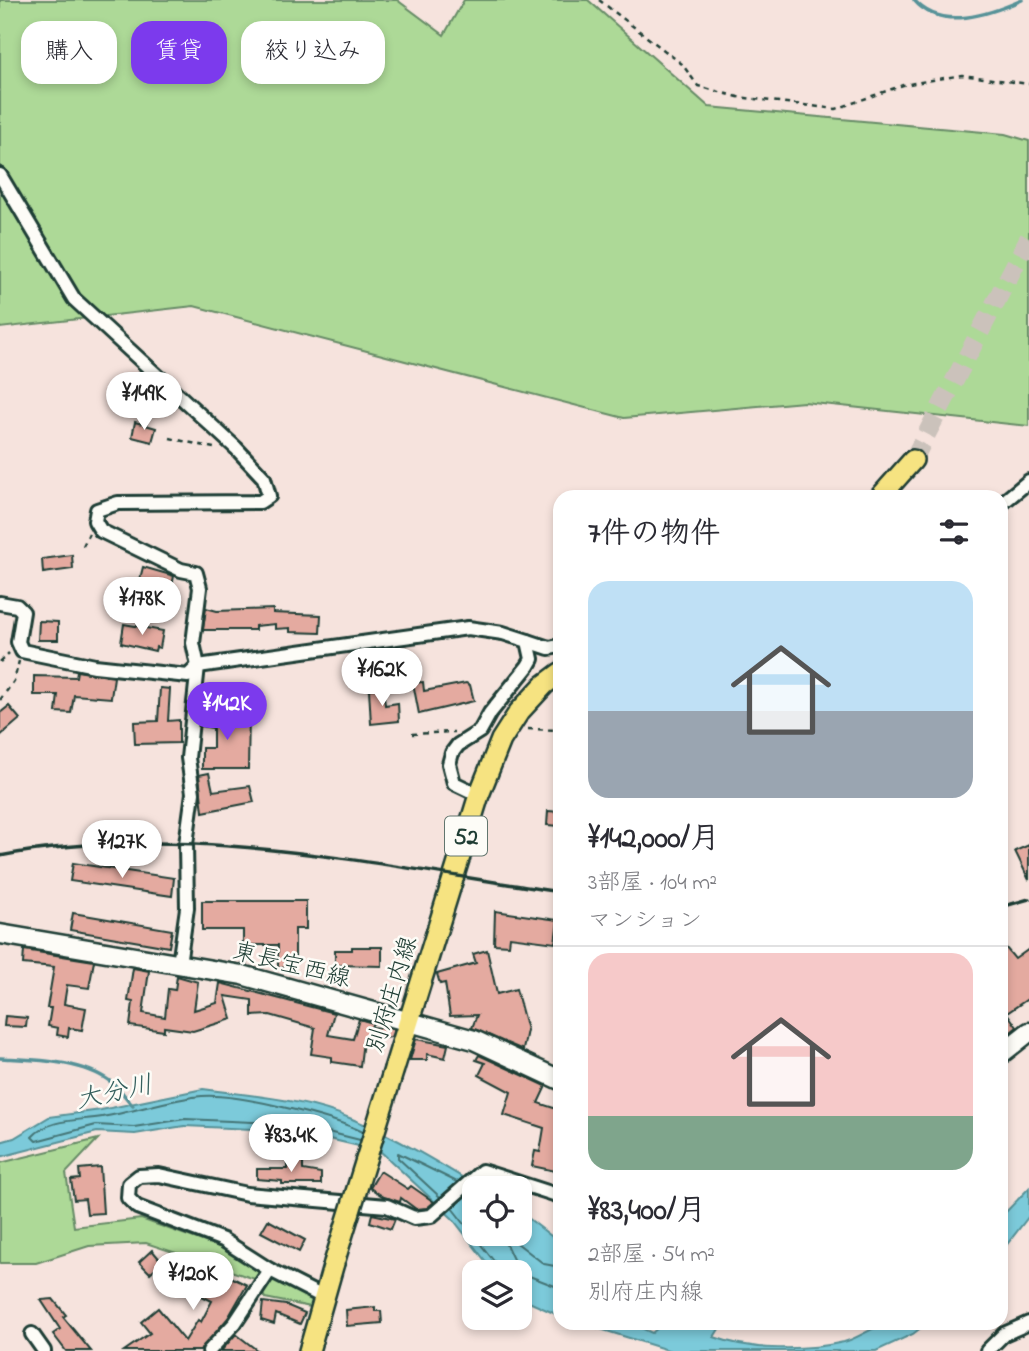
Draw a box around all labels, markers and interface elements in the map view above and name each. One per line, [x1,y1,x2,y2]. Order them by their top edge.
chip: 購入 [21,21,117,84]
chip: 賃貸 [131,21,227,84]
chip: 絞り込み [241,21,385,84]
pin: ¥149K [95,372,193,432]
text: ¥149K [122,378,166,411]
text: 7件の物件 [588,513,720,557]
icon: filters [935,513,973,551]
pin: ¥178K [93,578,191,637]
text: ¥178K [119,583,165,616]
icon: home [718,627,844,753]
pin: ¥162K [333,648,431,708]
text: ¥162K [358,654,407,687]
pin: ¥142K [178,682,276,742]
text: ¥142K [203,688,251,721]
road number: 52 [445,816,487,856]
text: ¥142,000/月 [588,818,720,862]
pin: ¥127K [73,820,171,880]
text: ¥127K [98,826,146,859]
text: 3部屋 · 104 m² [588,867,717,900]
text: マンション [588,905,702,938]
street label: 別府庄内線 [359,932,428,1057]
street label: 東長宝西線 [229,935,354,998]
icon: home [718,999,844,1125]
water label: 大分川 [73,1067,157,1121]
pin: ¥83.4K [234,1114,348,1174]
text: ¥83.4K [265,1120,317,1153]
map controls [462,1176,532,1330]
button: locate [462,1176,532,1246]
text: ¥83,400/月 [588,1190,706,1234]
text: 2部屋 · 54 m² [588,1239,715,1272]
pin: ¥120K [144,1252,242,1312]
text: ¥120K [169,1258,217,1291]
button: layers [462,1260,532,1330]
text: 別府庄内線 [588,1277,703,1310]

